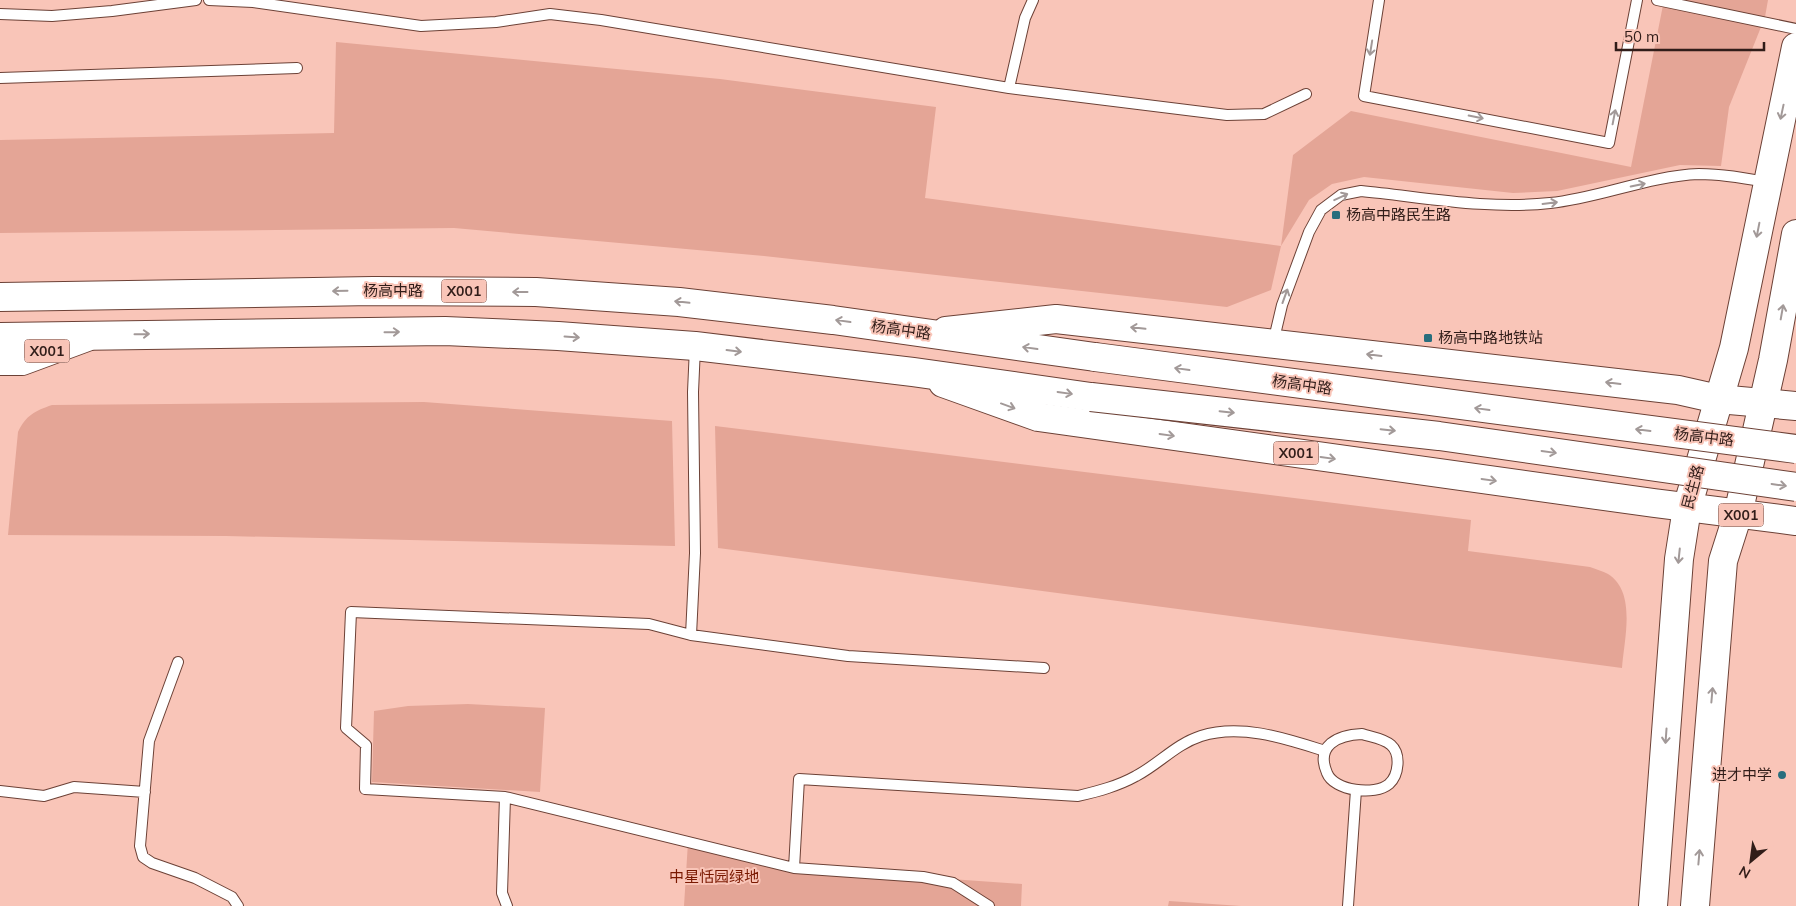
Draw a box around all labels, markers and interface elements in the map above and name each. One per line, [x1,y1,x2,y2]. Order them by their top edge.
scale bar [1616,20,1764,52]
text: 50 m [1624,27,1659,46]
one-way arrow [1366,40,1376,56]
one-way arrow [1777,103,1787,119]
one-way arrow [1610,109,1619,125]
one-way arrow [1467,113,1483,123]
one-way arrow [1629,180,1645,189]
one-way arrow [1333,192,1348,202]
one-way arrow [1542,198,1558,208]
place label: 杨高中路民生路 [1346,205,1451,224]
marker: 杨高中路民生路 [1330,209,1342,221]
one-way arrow [1753,222,1762,238]
road number: X001 [442,280,486,302]
street label: 杨高中路 [363,281,423,300]
one-way arrow [332,287,348,296]
one-way arrow [512,287,528,296]
one-way arrow [1281,289,1290,304]
one-way arrow [674,297,690,307]
one-way arrow [1777,305,1787,321]
one-way arrow [836,316,852,326]
street label: 杨高中路 [870,316,932,343]
one-way arrow [1130,323,1146,333]
one-way arrow [384,327,400,337]
place label: 杨高中路地铁站 [1438,328,1543,347]
one-way arrow [134,330,150,339]
one-way arrow [564,332,580,342]
marker: 杨高中路地铁站 [1422,332,1434,344]
road number: X001 [24,340,70,362]
one-way arrow [1022,343,1038,353]
one-way arrow [726,346,742,356]
one-way arrow [1366,350,1382,360]
one-way arrow [1175,364,1191,374]
street label: 杨高中路 [1271,371,1333,398]
one-way arrow [1605,378,1621,388]
one-way arrow [1056,389,1072,399]
one-way arrow [1000,402,1015,411]
one-way arrow [1475,404,1491,414]
one-way arrow [1219,407,1235,417]
street label: 杨高中路 [1673,423,1735,450]
one-way arrow [1380,425,1396,435]
one-way arrow [1636,425,1652,435]
one-way arrow [1159,430,1175,440]
road number: X001 [1274,442,1318,464]
one-way arrow [1541,447,1557,457]
one-way arrow [1320,453,1336,463]
street label: 民生路 [1678,463,1708,511]
one-way arrow [1481,475,1497,485]
one-way arrow [1771,480,1787,490]
road number: X001 [1718,504,1764,526]
one-way arrow [1674,548,1684,564]
one-way arrow [1707,688,1717,704]
one-way arrow [1661,727,1670,743]
place label: 进才中学 [1712,765,1772,784]
marker: 进才中学 [1776,769,1788,781]
north arrow [1726,836,1776,886]
one-way arrow [1694,850,1704,866]
text: N [1736,862,1754,883]
park label: 中星恬园绿地 [669,867,759,886]

